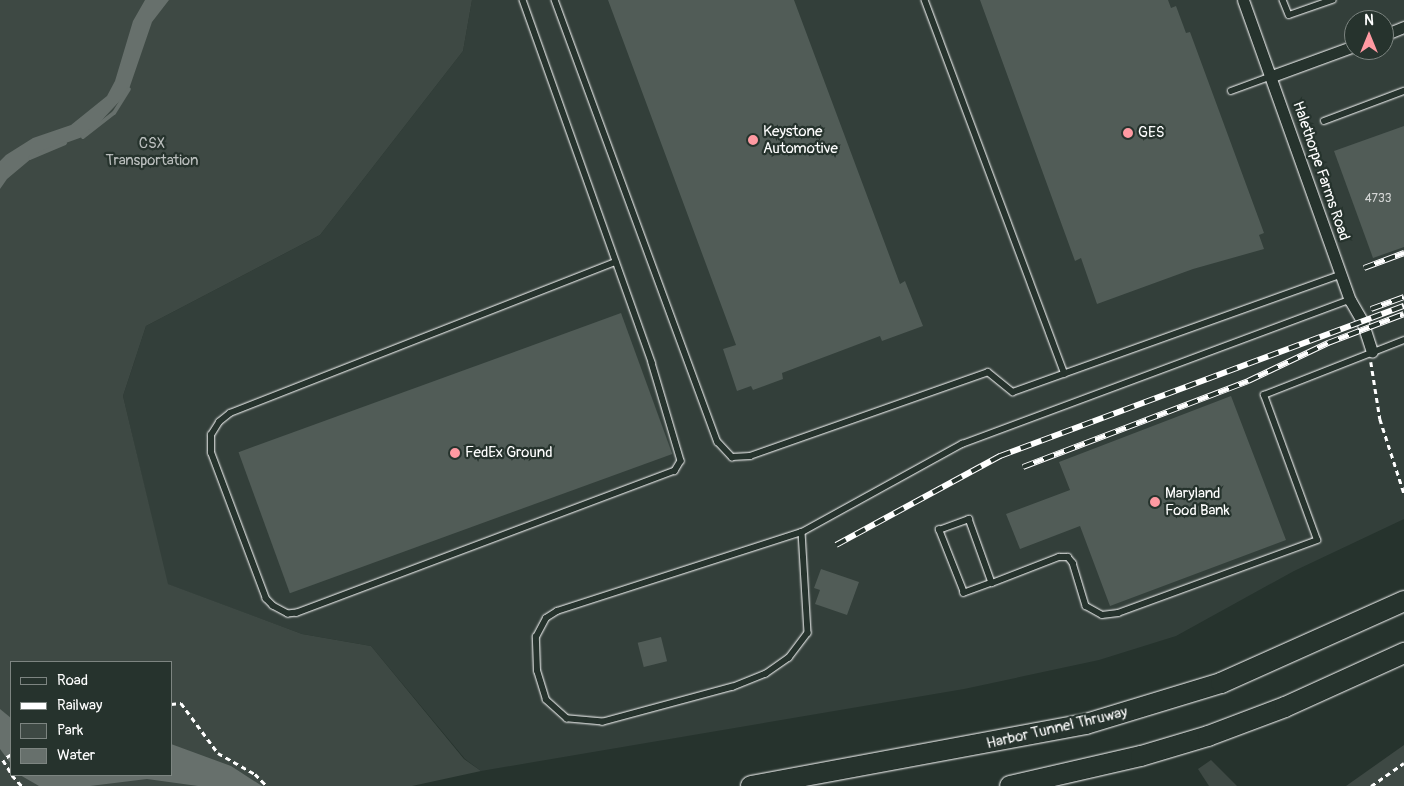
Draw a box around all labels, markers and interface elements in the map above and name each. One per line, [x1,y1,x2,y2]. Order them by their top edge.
north arrow [1344,10,1394,60]
text: N [1364,12,1374,29]
street label: Halethorpe Farms Road [1289,99,1353,243]
place label: Keystone Automotive [763,122,838,157]
place label: GES [1138,124,1164,142]
marker: GES [1122,127,1134,139]
park label: CSX Transportation [106,134,198,169]
marker: Keystone Automotive [747,134,759,146]
house number: 4733 [1365,192,1391,206]
place label: FedEx Ground [465,444,553,462]
marker: FedEx Ground [449,447,461,459]
place label: Maryland Food Bank [1165,484,1230,519]
marker: Maryland Food Bank [1149,496,1161,508]
legend [10,661,172,776]
text: Road [57,671,88,690]
text: Railway [57,696,102,715]
street label: Harbor Tunnel Thruway [985,703,1129,753]
text: Park [57,721,83,740]
text: Water [57,746,95,765]

